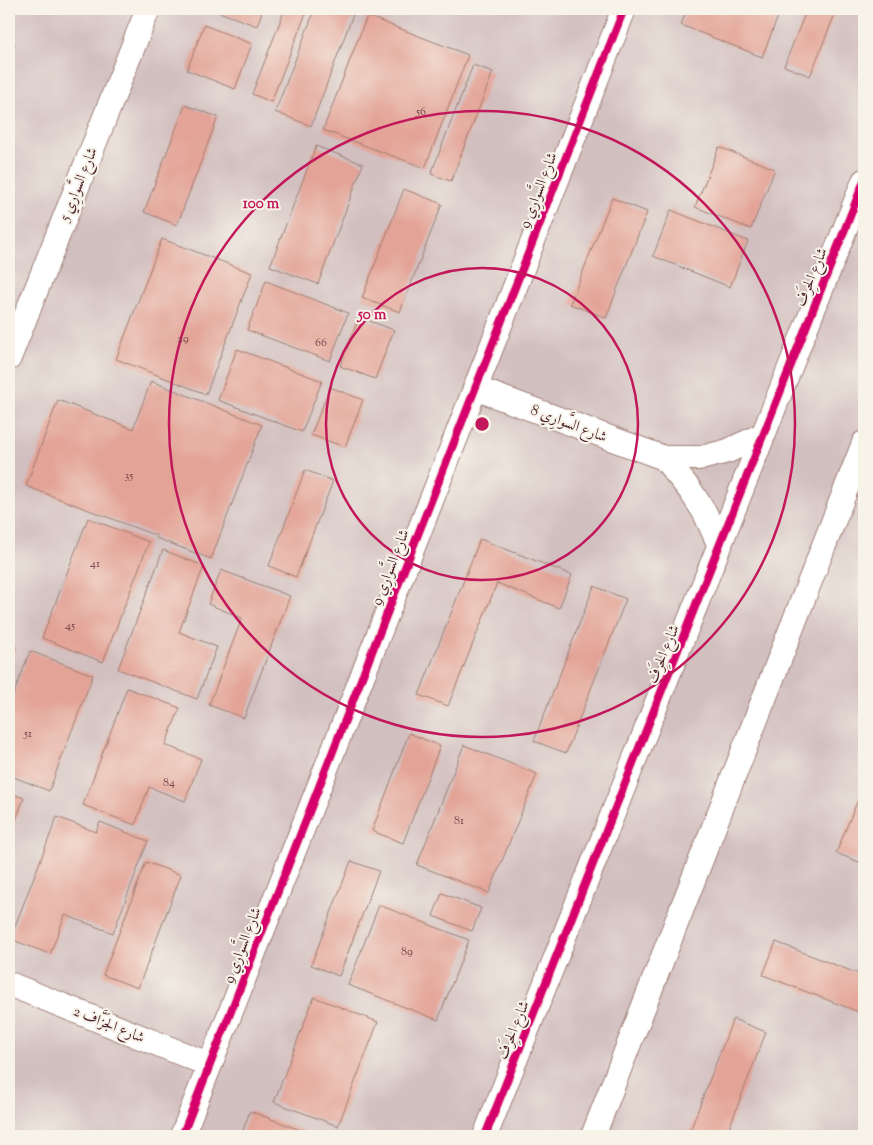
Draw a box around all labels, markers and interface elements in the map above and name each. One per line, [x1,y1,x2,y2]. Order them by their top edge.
house number: 56 [415,103,426,121]
street label: شارع السَّوارِي 5 [51,143,105,226]
street label: شارع السَّوارِي 9 [512,148,564,232]
text: 100 m [243,194,280,215]
street label: شارع الحِرَف [789,244,835,311]
text: 50 m [357,305,387,326]
house number: 29 [177,330,189,348]
house number: 66 [315,334,327,352]
street label: شارع السَّوارِي 8 [527,397,611,450]
centre of rings [473,415,491,433]
house number: 35 [125,467,133,485]
street label: شارع السَّوارِي 9 [364,525,416,609]
house number: 41 [90,555,100,573]
house number: 45 [65,617,75,635]
street label: شارع الحِرَف [641,621,687,688]
house number: 51 [23,725,32,743]
house number: 84 [163,774,175,792]
house number: 81 [454,812,464,830]
street label: شارع السَّوارِي 9 [216,903,268,987]
house number: 89 [401,943,413,961]
street label: شارع الحِرَف [491,997,537,1064]
street label: شارع الجَزَّاف 2 [69,998,149,1050]

